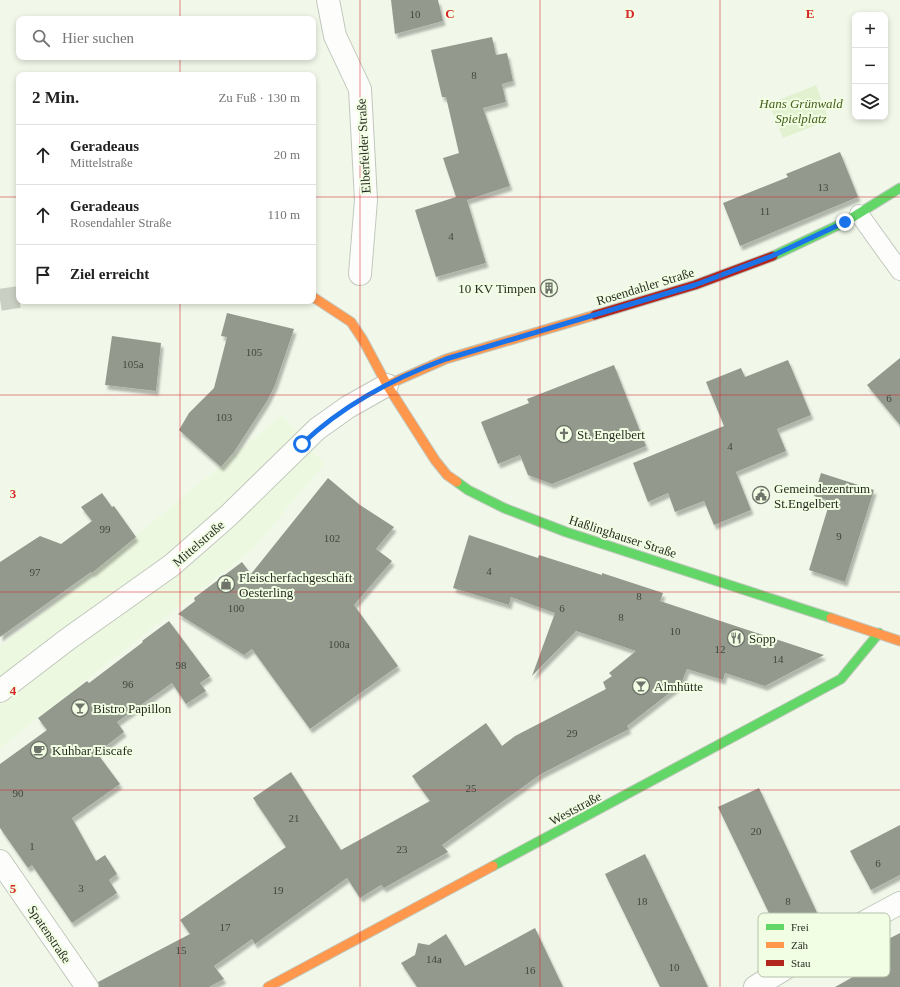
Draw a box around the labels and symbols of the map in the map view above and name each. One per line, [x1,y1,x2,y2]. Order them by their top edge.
text: C [445,6,455,21]
text: D [625,6,635,21]
text: E [806,6,814,21]
house number: 10 [410,8,421,20]
house number: 8 [471,69,477,81]
park label: Hans Grünwald Spielplatz [758,96,843,126]
street label: Elberfelder Straße [354,98,373,194]
house number: 13 [818,181,829,193]
house number: 11 [760,205,770,217]
route end [836,213,854,231]
house number: 4 [448,230,454,242]
street label: Rosendahler Straße [594,264,696,308]
building icon: 10 KV Timpen [539,278,559,298]
place label: 10 KV Timpen [458,281,536,296]
house number: 105 [246,346,263,358]
house number: 105a [122,358,144,370]
house number: 6 [886,392,892,404]
house number: 103 [216,411,233,423]
church icon: St. Engelbert [554,424,574,444]
place label: St. Engelbert [577,427,645,442]
route start [293,435,311,453]
house number: 4 [727,440,733,452]
place label: Gemeindezentrum St.Engelbert [774,481,870,511]
public building icon: Gemeindezentrum St.Engelbert [751,485,771,505]
text: 3 [10,486,17,501]
street label: Haßlinghauser Straße [567,512,679,561]
street label: Mittelstraße [170,517,227,570]
house number: 99 [100,523,111,535]
house number: 9 [836,530,842,542]
house number: 102 [324,532,340,544]
house number: 4 [486,565,492,577]
house number: 97 [30,566,41,578]
place label: Fleischerfachgeschäft Oesterling [239,570,353,600]
shop icon: Fleischerfachgeschäft Oesterling [216,574,236,594]
house number: 8 [636,590,642,602]
house number: 100 [228,602,245,614]
house number: 6 [559,602,565,614]
house number: 8 [618,611,624,623]
house number: 10 [670,625,681,637]
restaurant icon: Sopp [726,628,746,648]
place label: Sopp [749,631,776,646]
house number: 100a [328,638,350,650]
house number: 12 [715,643,726,655]
house number: 14 [773,653,784,665]
house number: 98 [176,659,187,671]
bar icon: Almhütte [631,676,651,696]
house number: 96 [123,678,134,690]
place label: Almhütte [654,679,703,694]
text: 4 [10,683,17,698]
bar icon: Bistro Papillon [70,698,90,718]
place label: Bistro Papillon [93,701,172,716]
house number: 29 [567,727,578,739]
cafe icon: Kuhbar Eiscafe [29,740,49,760]
place label: Kuhbar Eiscafe [52,743,133,758]
house number: 25 [466,782,477,794]
house number: 90 [13,787,24,799]
street label: Weststraße [547,788,604,828]
house number: 21 [289,812,300,824]
house number: 20 [751,825,762,837]
house number: 1 [29,840,35,852]
house number: 23 [397,843,408,855]
house number: 6 [875,857,881,869]
text: 5 [10,881,17,896]
house number: 3 [78,882,84,894]
house number: 19 [273,884,284,896]
house number: 18 [637,895,648,907]
house number: 8 [785,895,791,907]
street label: Spatenstraße [25,903,75,966]
legend [758,913,890,977]
house number: 17 [220,921,231,933]
text: Frei [791,921,809,933]
text: Zäh [791,939,809,951]
house number: 15 [176,944,187,956]
house number: 14a [426,953,442,965]
text: Stau [791,957,811,969]
house number: 10 [669,961,680,973]
house number: 16 [525,964,536,976]

